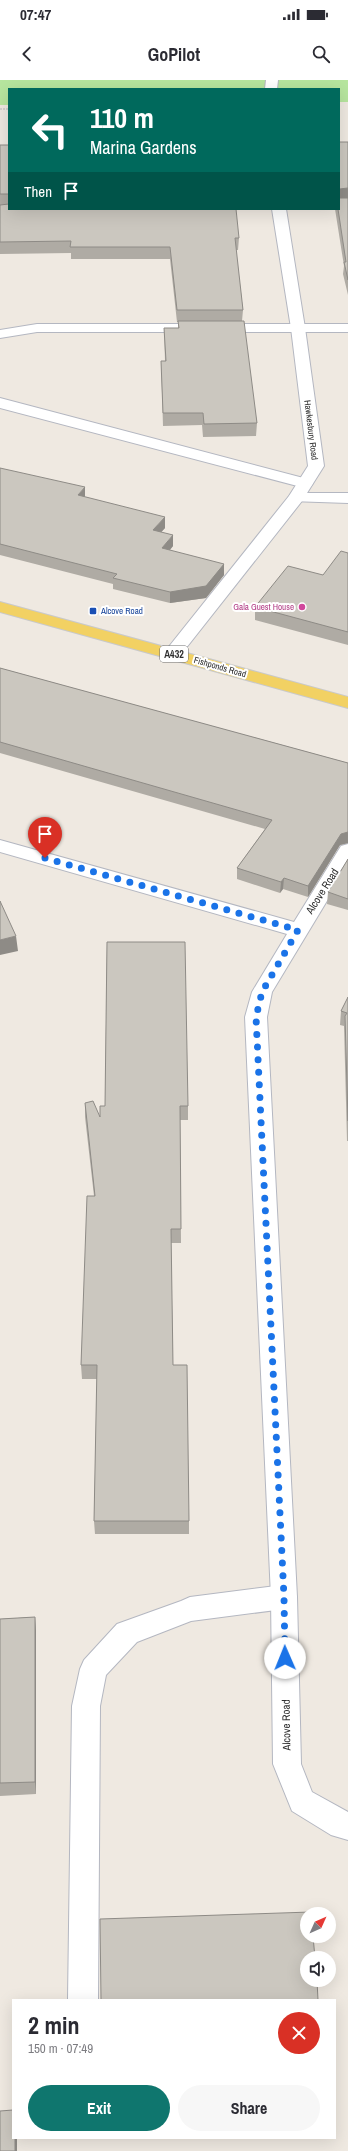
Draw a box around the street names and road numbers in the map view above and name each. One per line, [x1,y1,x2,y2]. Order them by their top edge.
street label: Hawkesbury Road [301,399,321,461]
road number: A432 [160,646,188,662]
street label: Fishponds Road [192,654,248,680]
street label: Alcove Road [302,866,341,917]
street label: Alcove Road [279,1699,293,1752]

